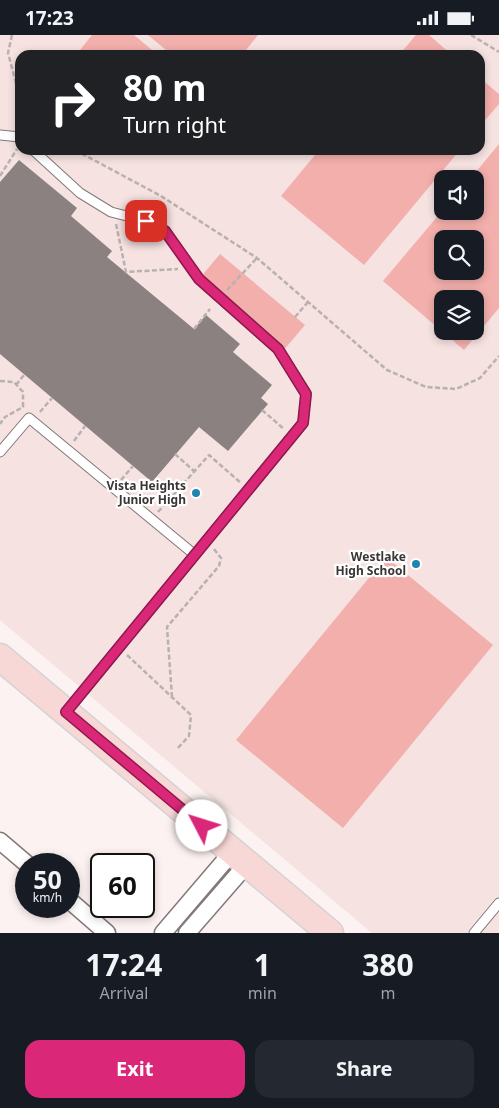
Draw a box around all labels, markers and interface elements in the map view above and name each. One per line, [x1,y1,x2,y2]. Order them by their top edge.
text: 17:23 [25,5,74,31]
text: 80 m [123,64,206,111]
icon: right [40,70,105,135]
text: Turn right [123,109,226,139]
map controls [434,170,484,340]
button: sound [434,170,484,220]
pin [125,200,167,242]
icon: arrive [132,207,160,235]
button: search [434,230,484,280]
button: layers [434,290,484,340]
place label: Vista Heights Junior High [107,477,186,508]
marker: Vista Heights Junior High [190,487,202,499]
place label: Westlake High School [336,548,406,579]
marker: Westlake High School [410,558,422,570]
position arrow [175,799,227,851]
speed limit sign: 60 [90,853,155,918]
text: 50 [33,862,62,896]
text: km/h [33,889,62,906]
text: 17:24 [85,944,162,985]
text: 1 [254,944,271,985]
text: 380 [362,944,414,985]
text: Arrival [99,982,148,1004]
text: min [248,982,277,1004]
text: m [380,982,395,1004]
button: Exit [25,1040,245,1098]
button: Share [255,1040,474,1098]

